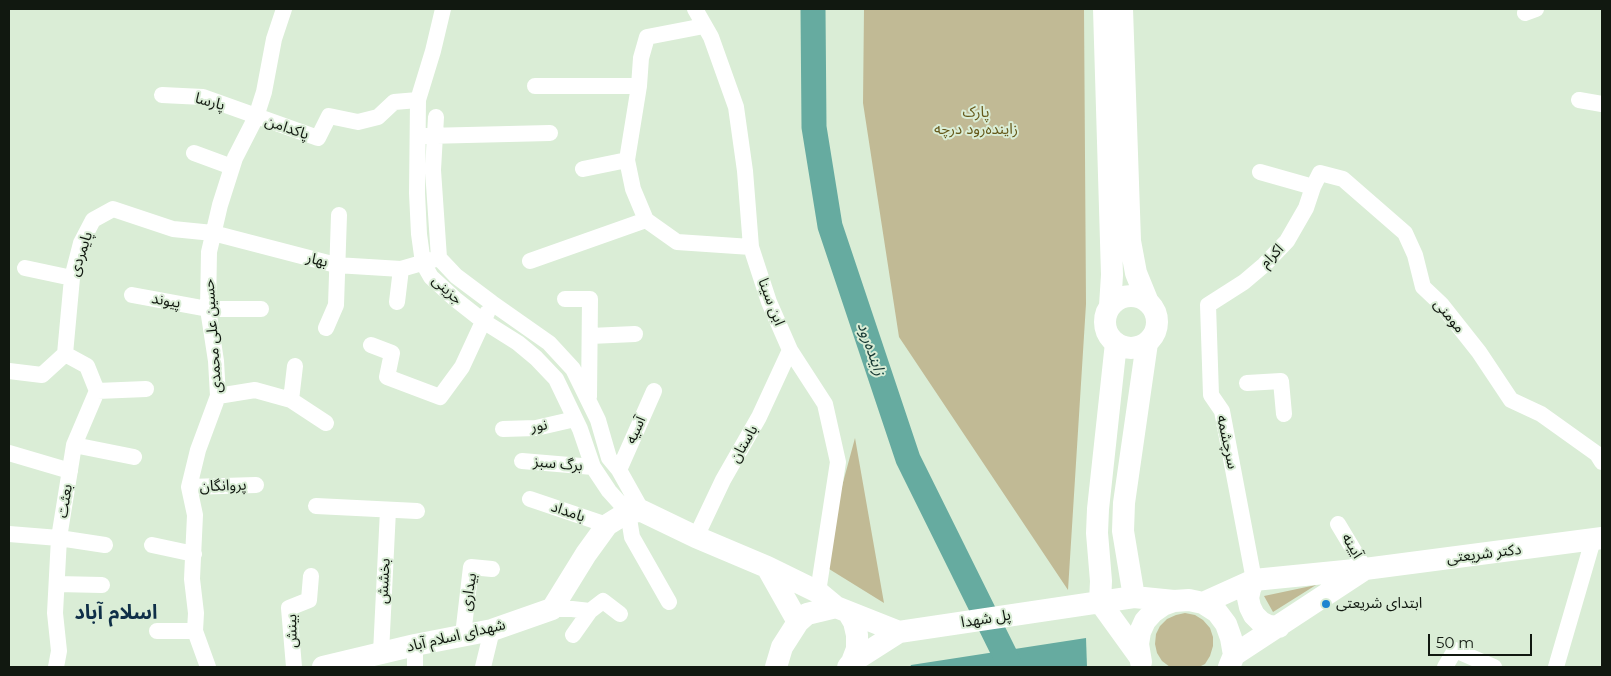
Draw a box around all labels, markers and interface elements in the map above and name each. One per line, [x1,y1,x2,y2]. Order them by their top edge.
street label: پارسا [193,89,227,115]
park label: پارک زاینده‌رود درچه [934,104,1018,139]
street label: پاکدامن [263,112,311,144]
street label: پایمردی [65,229,97,279]
street label: اکرام [1256,240,1288,272]
street label: بهار [304,249,330,271]
street label: جزینی [428,271,466,309]
street label: ابن سینا [754,276,788,328]
street label: حسین علی محمدی [200,278,226,394]
street label: پیوند [150,290,182,312]
street label: مومنی [1430,295,1468,337]
water label: زاینده‌رود [853,320,889,378]
street label: آسیه [622,413,650,447]
street label: سرچشمه [1213,413,1241,471]
street label: نور [529,416,549,436]
street label: باستان [726,422,762,466]
street label: برگ سبز [533,453,583,475]
street label: پروانگان [199,476,247,496]
street label: بعثت [53,483,77,519]
street label: بامداد [549,498,587,526]
street label: آیینه [1338,530,1366,562]
street label: دکتر شریعتی [1446,540,1522,568]
street label: بخشش [374,558,394,604]
street label: بیداری [457,572,481,612]
place label: ابتدای شریعتی [1336,595,1422,613]
marker: ابتدای شریعتی [1320,598,1332,610]
district label: اسلام آباد [74,601,158,625]
street label: پل شهدا [960,606,1012,632]
street label: بینش [283,614,301,648]
street label: شهدای اسلام آباد [405,616,507,656]
scale bar [1431,624,1535,656]
text: 50 m [1436,633,1474,652]

